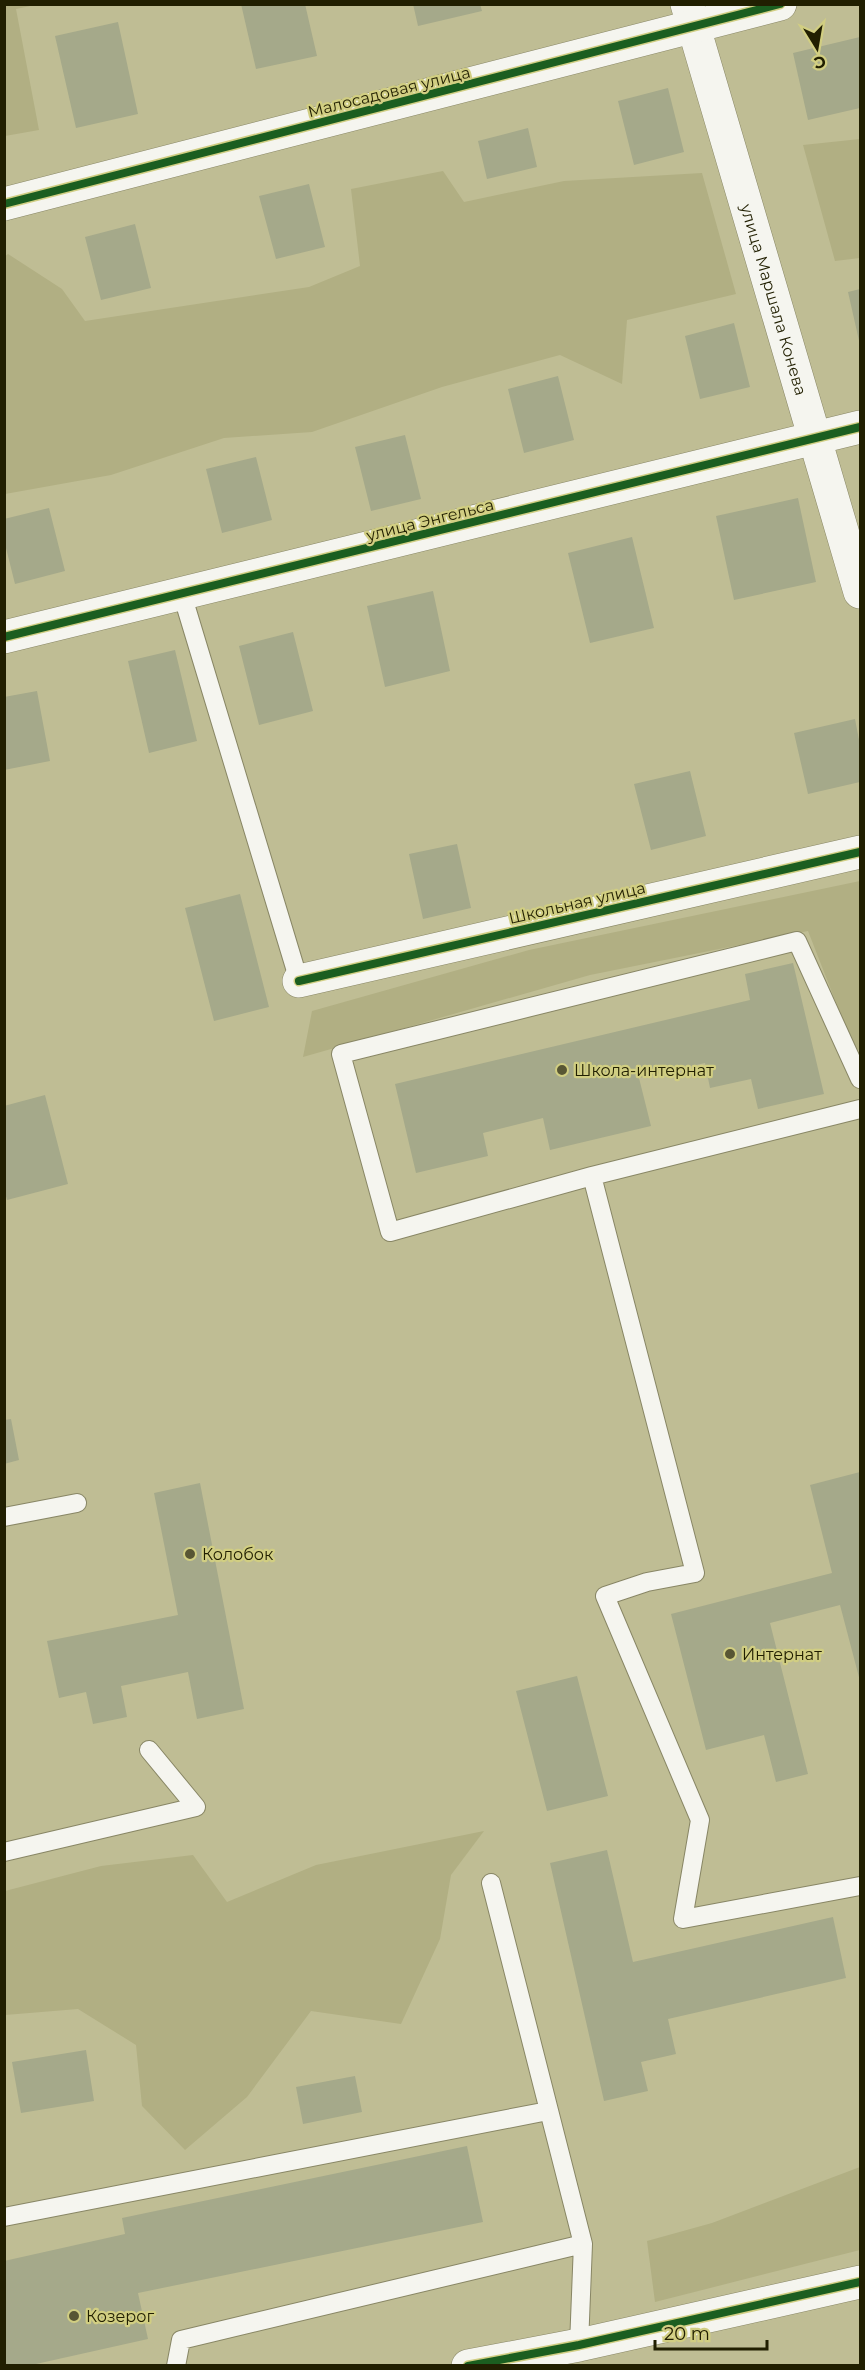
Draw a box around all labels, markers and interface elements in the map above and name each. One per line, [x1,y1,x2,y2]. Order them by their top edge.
north arrow [787,18,847,78]
text: С [812,52,827,73]
street label: Малосадовая улица [306,63,472,121]
street label: улица Маршала Конева [737,201,811,397]
street label: улица Энгельса [363,495,496,545]
street label: Школьная улица [507,878,647,928]
place label: Школа-интернат [574,1061,714,1080]
marker: Школа-интернат [555,1063,569,1077]
place label: Колобок [202,1545,274,1564]
marker: Колобок [183,1547,197,1561]
place label: Интернат [742,1645,822,1664]
marker: Интернат [723,1647,737,1661]
place label: Козерог [86,2307,155,2326]
marker: Козерог [67,2309,81,2323]
scale bar [655,2313,768,2351]
text: 20 m [664,2323,710,2345]

